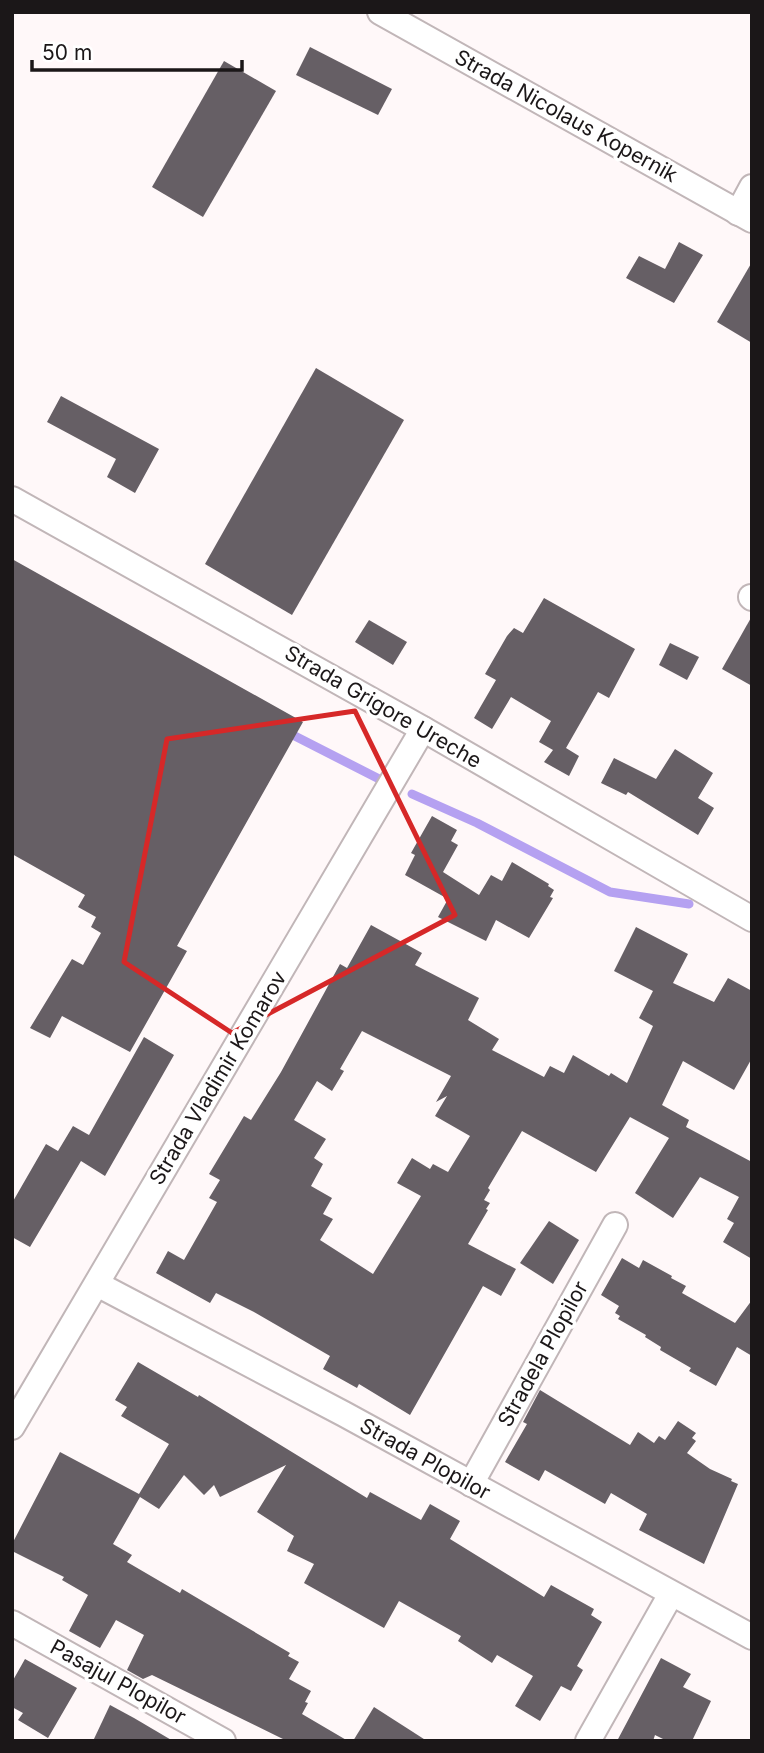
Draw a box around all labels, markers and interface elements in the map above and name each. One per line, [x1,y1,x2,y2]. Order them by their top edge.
scale bar [32,28,242,72]
text: 50 m [42,40,92,65]
street label: Strada Nicolaus Kopernik [451,44,682,187]
street label: Strada Grigore Ureche [280,640,486,773]
street label: Strada Vladimir Komarov [144,966,291,1189]
street label: Stradela Plopilor [492,1277,593,1431]
street label: Strada Plopilor [356,1412,495,1505]
street label: Pasajul Plopilor [46,1634,190,1729]

